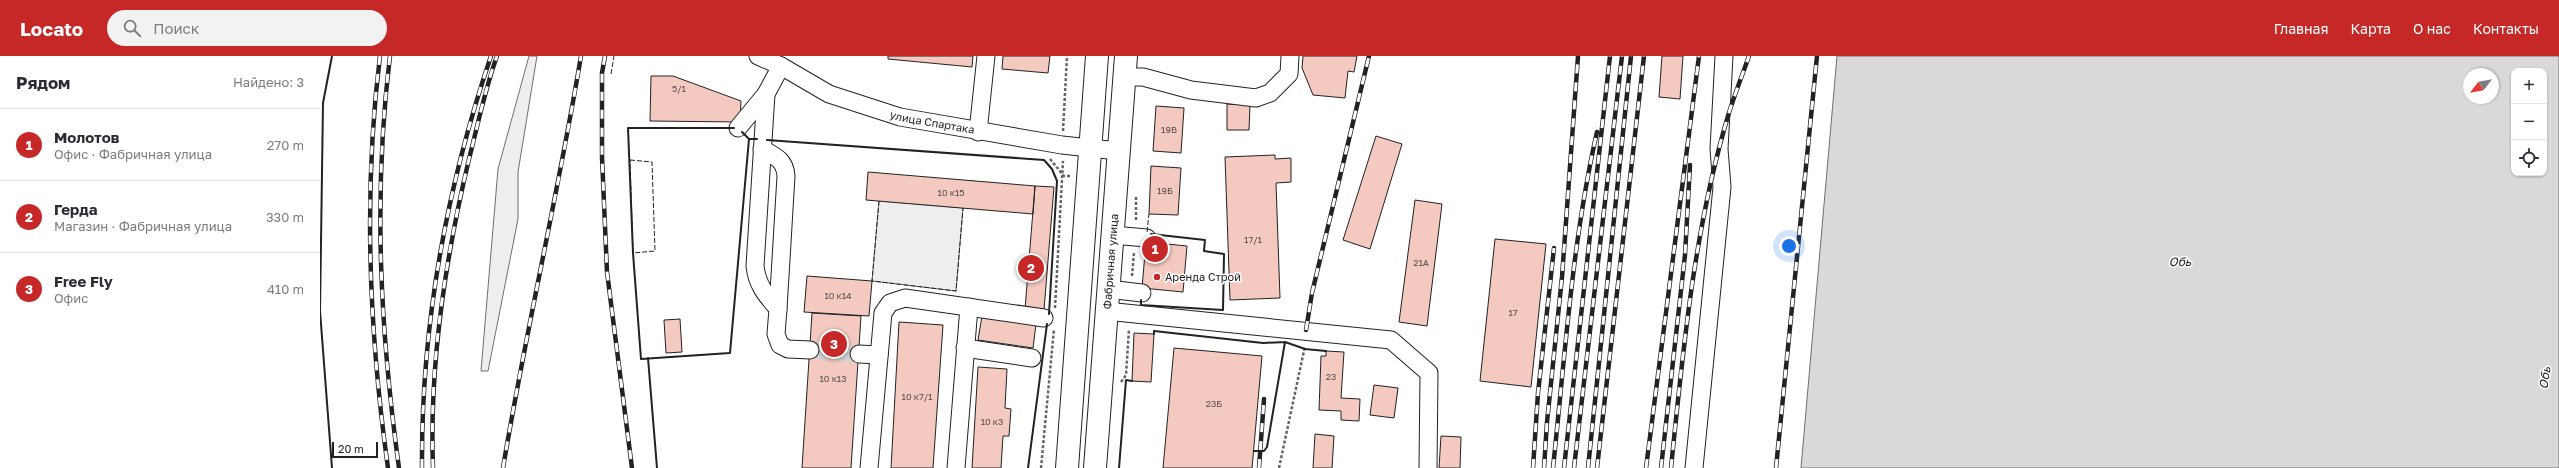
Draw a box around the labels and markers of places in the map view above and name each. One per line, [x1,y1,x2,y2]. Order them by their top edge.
pin: 1 [1142,234,1168,264]
pin: 2 [1018,253,1044,283]
place label: Аренда Строй [1165,270,1241,283]
marker: Аренда Строй [1152,272,1162,282]
pin: 3 [821,329,847,359]

